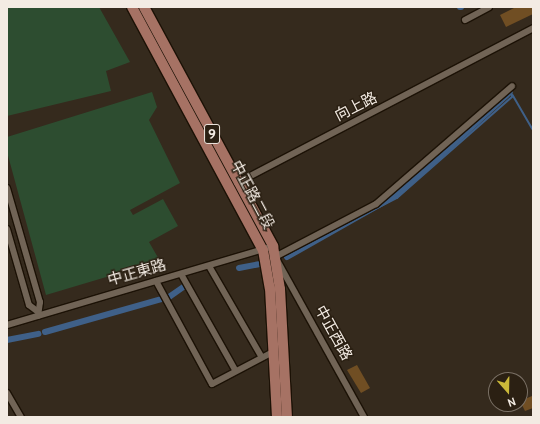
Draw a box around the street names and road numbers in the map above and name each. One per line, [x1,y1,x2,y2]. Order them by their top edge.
street label: 向上路 [332,89,380,125]
road number: 9 [204,122,220,146]
street label: 中正路二段 [226,158,278,232]
street label: 中正東路 [106,256,168,290]
street label: 中正西路 [311,302,355,364]

